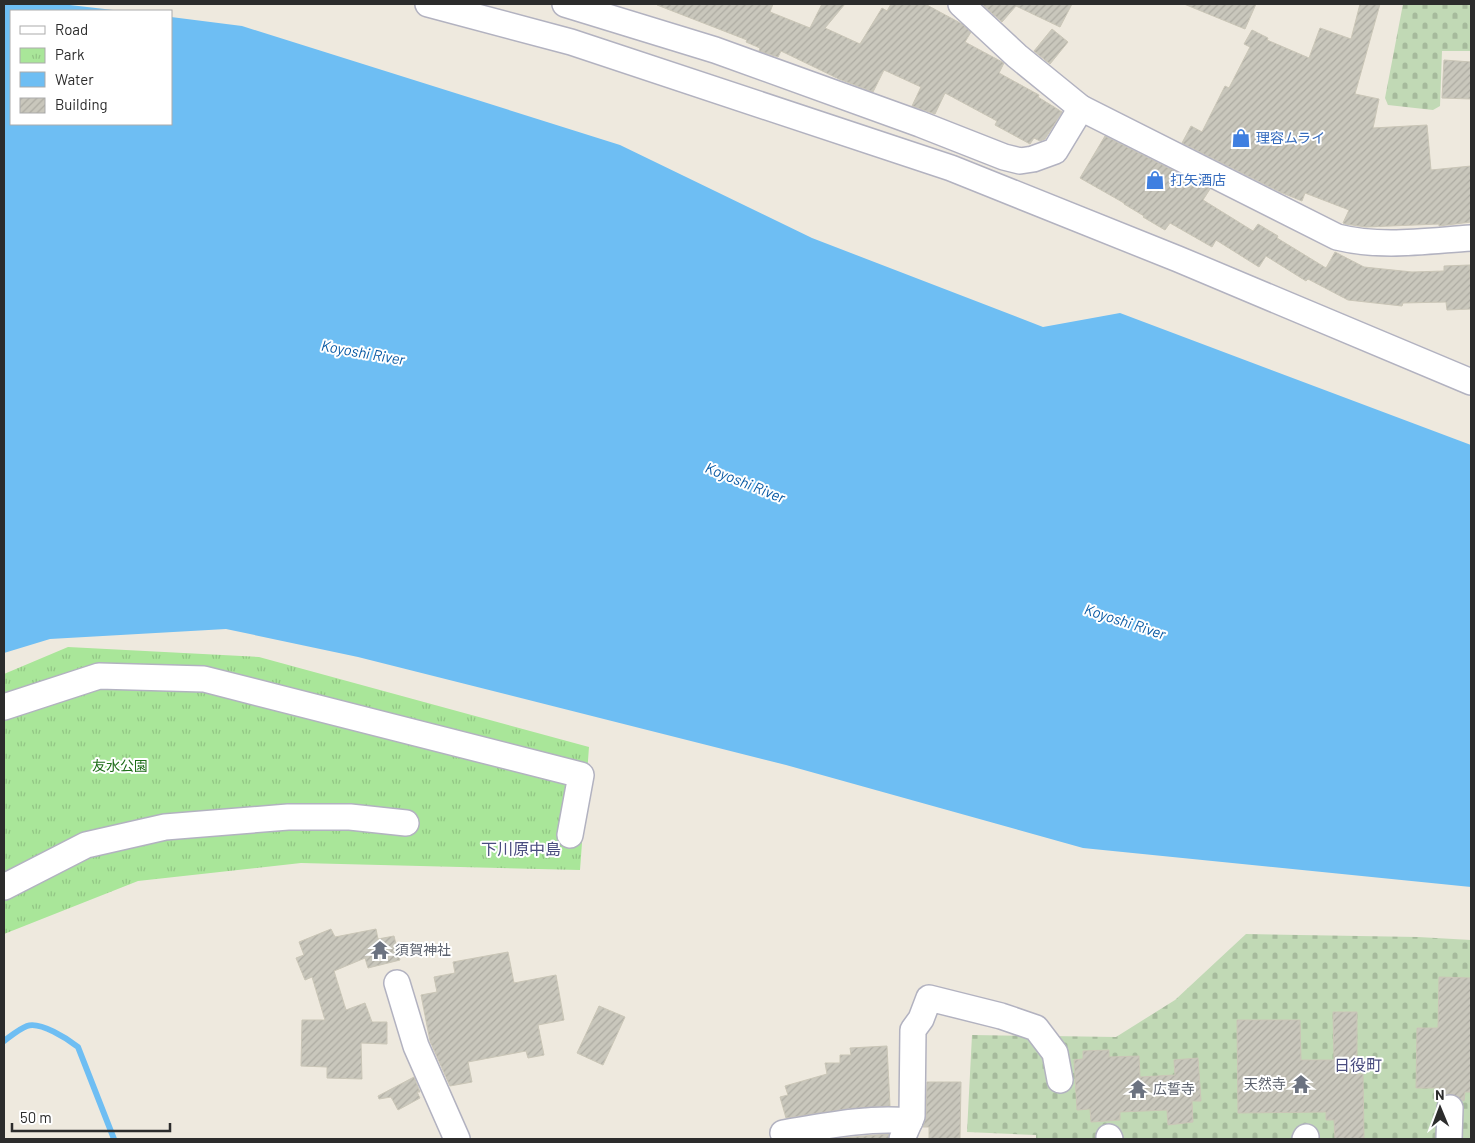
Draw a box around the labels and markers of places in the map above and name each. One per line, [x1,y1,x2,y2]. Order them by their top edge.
shop icon: 理容ムライ [1230,127,1252,149]
place label: 理容ムライ [1256,129,1325,146]
shop icon: 打矢酒店 [1144,169,1166,191]
place label: 打矢酒店 [1170,171,1226,188]
temple icon: 須賀神社 [369,939,391,961]
place label: 須賀神社 [395,941,451,958]
temple icon: 天然寺 [1290,1073,1312,1095]
place label: 天然寺 [1244,1075,1286,1092]
temple icon: 広誓寺 [1127,1078,1149,1100]
place label: 広誓寺 [1153,1080,1195,1097]

